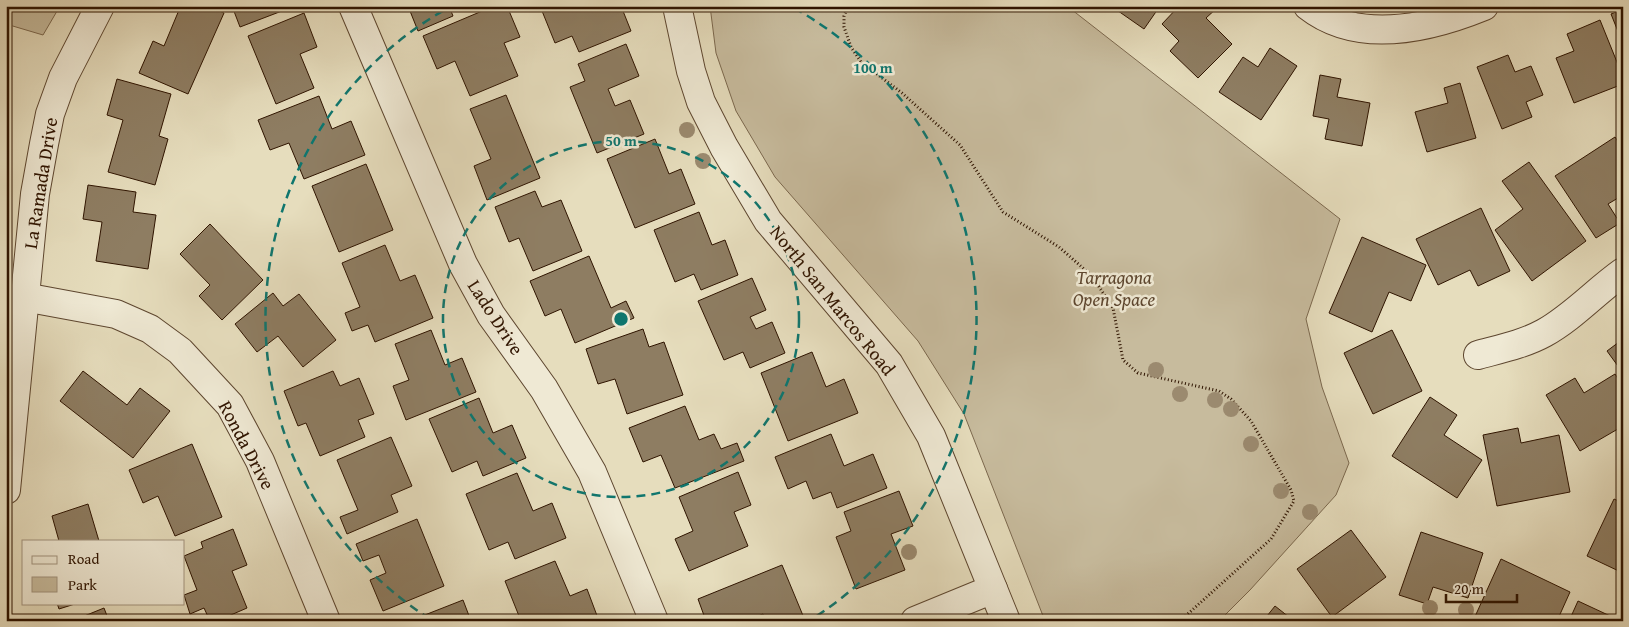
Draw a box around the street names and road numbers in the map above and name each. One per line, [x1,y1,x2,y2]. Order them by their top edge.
street label: La Ramada Drive [16,115,64,251]
street label: North San Marcos Road [763,219,903,382]
street label: Lado Drive [461,274,531,360]
street label: Ronda Drive [212,395,282,495]

